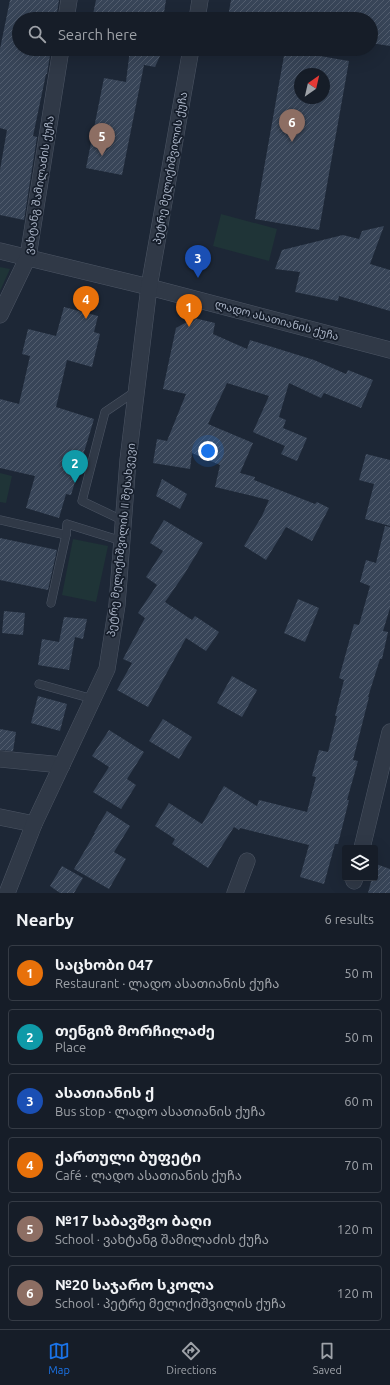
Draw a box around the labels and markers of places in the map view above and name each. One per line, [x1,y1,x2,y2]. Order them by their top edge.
pin: 6 [279,109,305,142]
pin: 5 [89,123,115,156]
pin: 3 [185,245,211,278]
pin: 4 [73,286,99,319]
pin: 1 [176,294,202,327]
pin: 2 [62,450,88,483]

